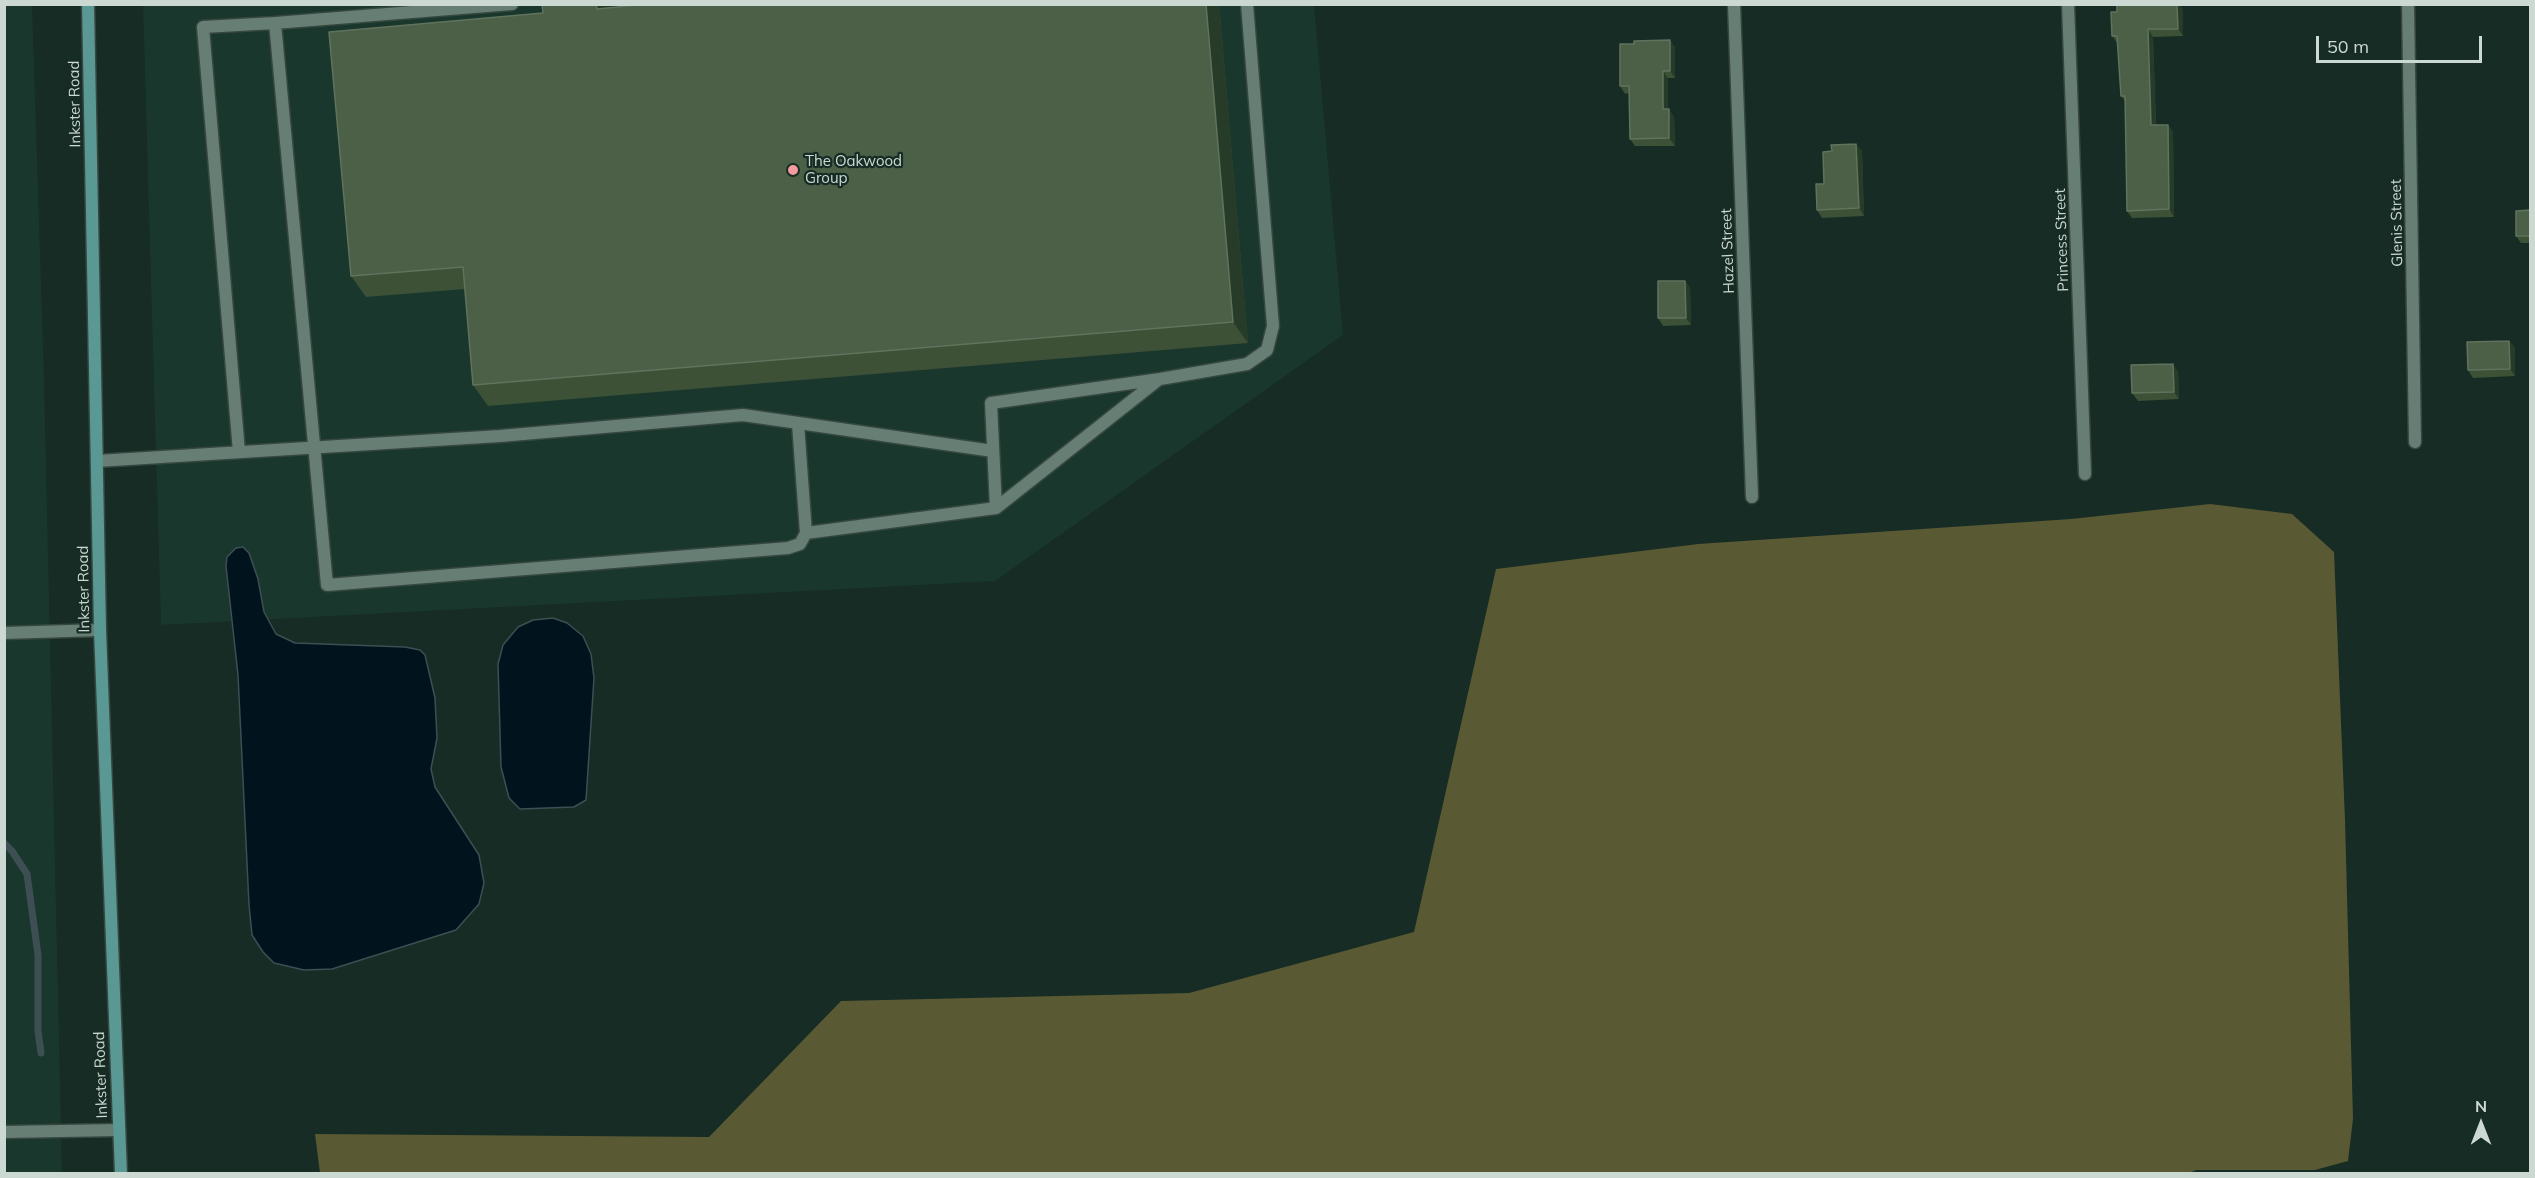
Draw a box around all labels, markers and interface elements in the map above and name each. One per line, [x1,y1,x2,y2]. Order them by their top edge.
scale bar [2319,24,2486,62]
text: 50 m [2327,35,2369,58]
street label: Inkster Road [65,60,85,148]
place label: The Oakwood Group [805,152,902,187]
marker: The Oakwood Group [786,163,800,177]
street label: Glenis Street [2387,179,2407,267]
street label: Princess Street [2051,188,2073,292]
street label: Hazel Street [1718,208,1738,294]
street label: Inkster Road [74,545,94,633]
street label: Inkster Road [90,1031,112,1119]
north arrow [2451,1094,2511,1154]
text: N [2475,1096,2487,1116]

